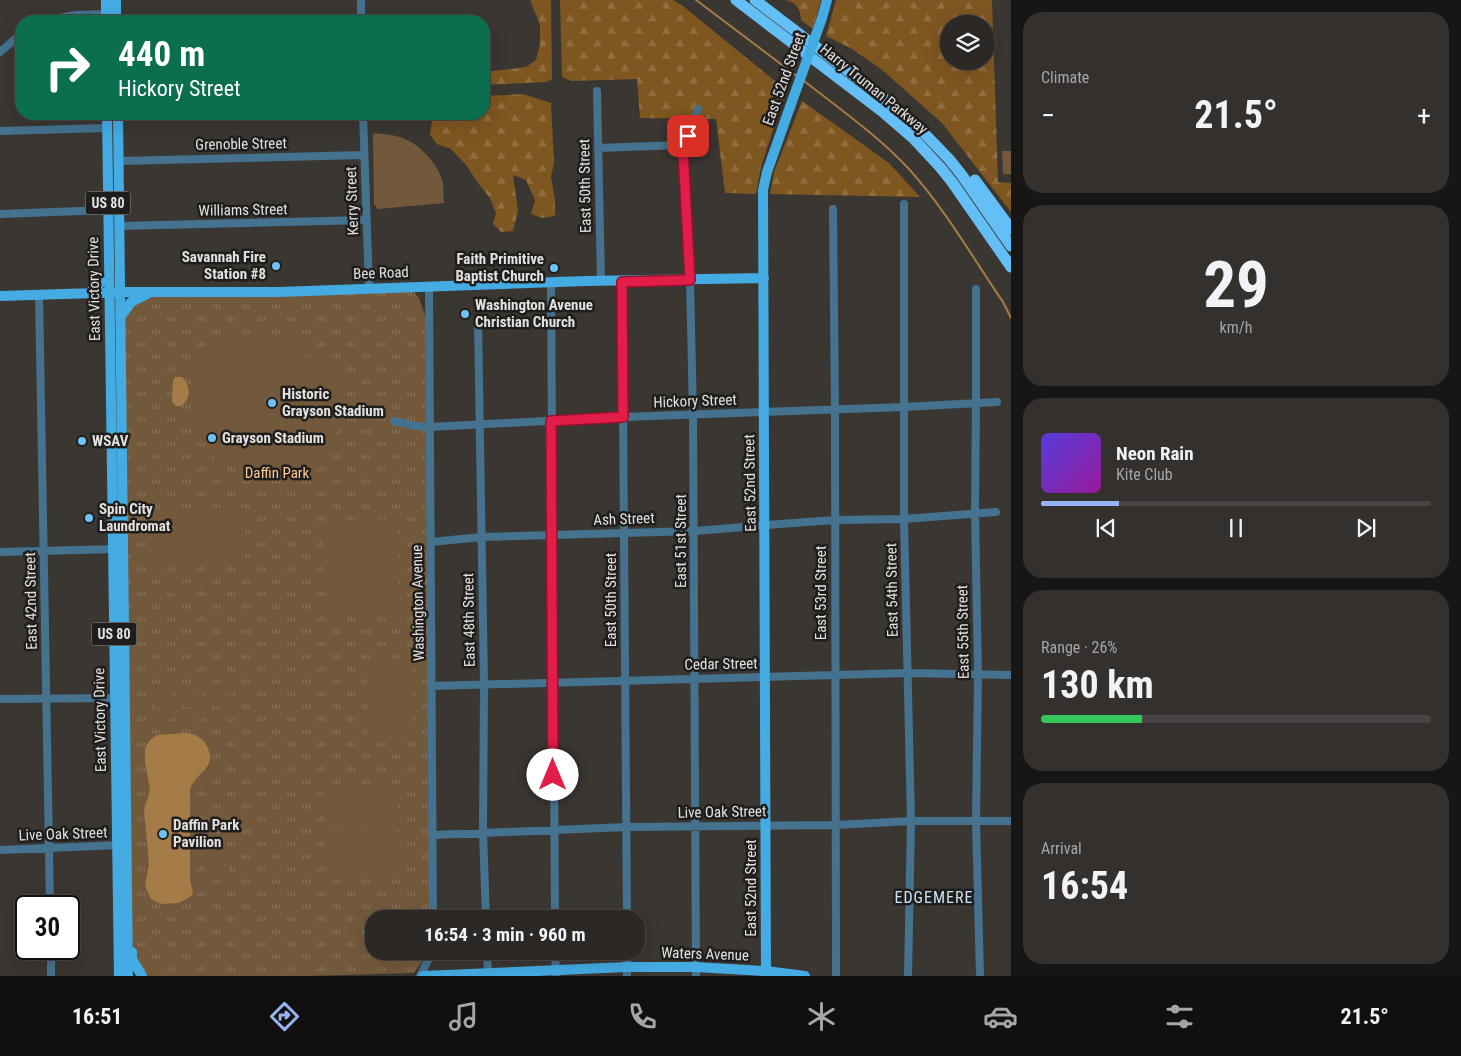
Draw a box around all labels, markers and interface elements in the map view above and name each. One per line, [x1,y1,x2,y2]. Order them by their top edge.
map controls [940,15,995,70]
button: layers [940,15,995,70]
street label: East 52nd Street [759,30,809,128]
text: 440 m [118,34,205,75]
icon: right [35,35,100,100]
street label: Harry Truman Parkway [817,40,931,138]
text: Climate [1041,68,1089,87]
text: Hickory Street [118,76,240,101]
text: 21.5° [1194,93,1278,137]
text: − [1041,99,1055,132]
text: + [1417,99,1431,132]
pin [667,115,709,157]
icon: arrive [674,122,702,150]
street label: Grenoble Street [195,134,287,154]
street label: East 50th Street [575,139,595,233]
street label: Kerry Street [342,166,362,236]
road number: US 80 [86,192,130,214]
street label: Williams Street [198,200,288,220]
street label: East Victory Drive [84,237,104,341]
text: 29 [1203,247,1269,323]
place label: Savannah Fire Station #8 [182,248,266,283]
place label: Faith Primitive Baptist Church [455,250,544,285]
marker: Savannah Fire Station #8 [270,260,282,272]
marker: Faith Primitive Baptist Church [548,262,560,274]
street label: Bee Road [353,263,409,283]
place label: Washington Avenue Christian Church [475,296,593,331]
marker: Washington Avenue Christian Church [459,308,471,320]
text: km/h [1220,318,1252,337]
place label: Historic Grayson Stadium [282,385,384,420]
street label: Hickory Street [653,391,737,411]
marker: Historic Grayson Stadium [266,397,278,409]
place label: Grayson Stadium [222,429,324,447]
place label: WSAV [92,432,129,450]
marker: Grayson Stadium [206,432,218,444]
street label: East 52nd Street [740,434,760,532]
marker: WSAV [76,435,88,447]
text: Neon Rain [1116,442,1194,465]
park label: Daffin Park [245,464,309,482]
text: Kite Club [1116,465,1173,484]
street label: East 51st Street [672,494,690,588]
place label: Spin City Laundromat [99,500,171,535]
street label: Ash Street [593,509,655,529]
marker: Spin City Laundromat [83,512,95,524]
icon: previous [1092,514,1120,542]
icon: pause [1222,514,1250,542]
icon: next [1352,514,1380,542]
street label: East 54th Street [882,543,902,637]
street label: Washington Avenue [408,545,428,661]
street label: East 53rd Street [812,546,830,640]
street label: East 42nd Street [21,552,41,650]
street label: East 50th Street [602,553,620,647]
street label: East 48th Street [459,573,479,667]
street label: East 55th Street [953,585,973,679]
road number: US 80 [92,622,136,646]
text: Range · 26% [1041,638,1117,657]
street label: Cedar Street [684,654,758,674]
text: 130 km [1041,663,1154,707]
street label: East Victory Drive [90,668,110,772]
position arrow [526,748,578,800]
street label: Live Oak Street [677,802,767,822]
place label: Daffin Park Pavilion [173,816,240,851]
street label: Live Oak Street [18,823,108,845]
marker: Daffin Park Pavilion [157,828,169,840]
street label: East 52nd Street [742,839,760,937]
text: Arrival [1041,839,1082,858]
text: 16:54 [1041,864,1128,908]
district label: EDGEMERE [895,888,973,907]
speed limit sign: 30 [15,895,80,960]
text: 16:54 · 3 min · 960 m [424,923,586,946]
street label: Waters Avenue [661,943,749,965]
icon: directions [267,999,302,1034]
icon: music [446,999,481,1034]
icon: phone [625,999,660,1034]
icon: climate [804,999,839,1034]
icon: car [983,999,1018,1034]
icon: filters [1162,999,1197,1034]
text: 16:51 [72,1004,123,1029]
text: 21.5° [1341,1004,1389,1029]

